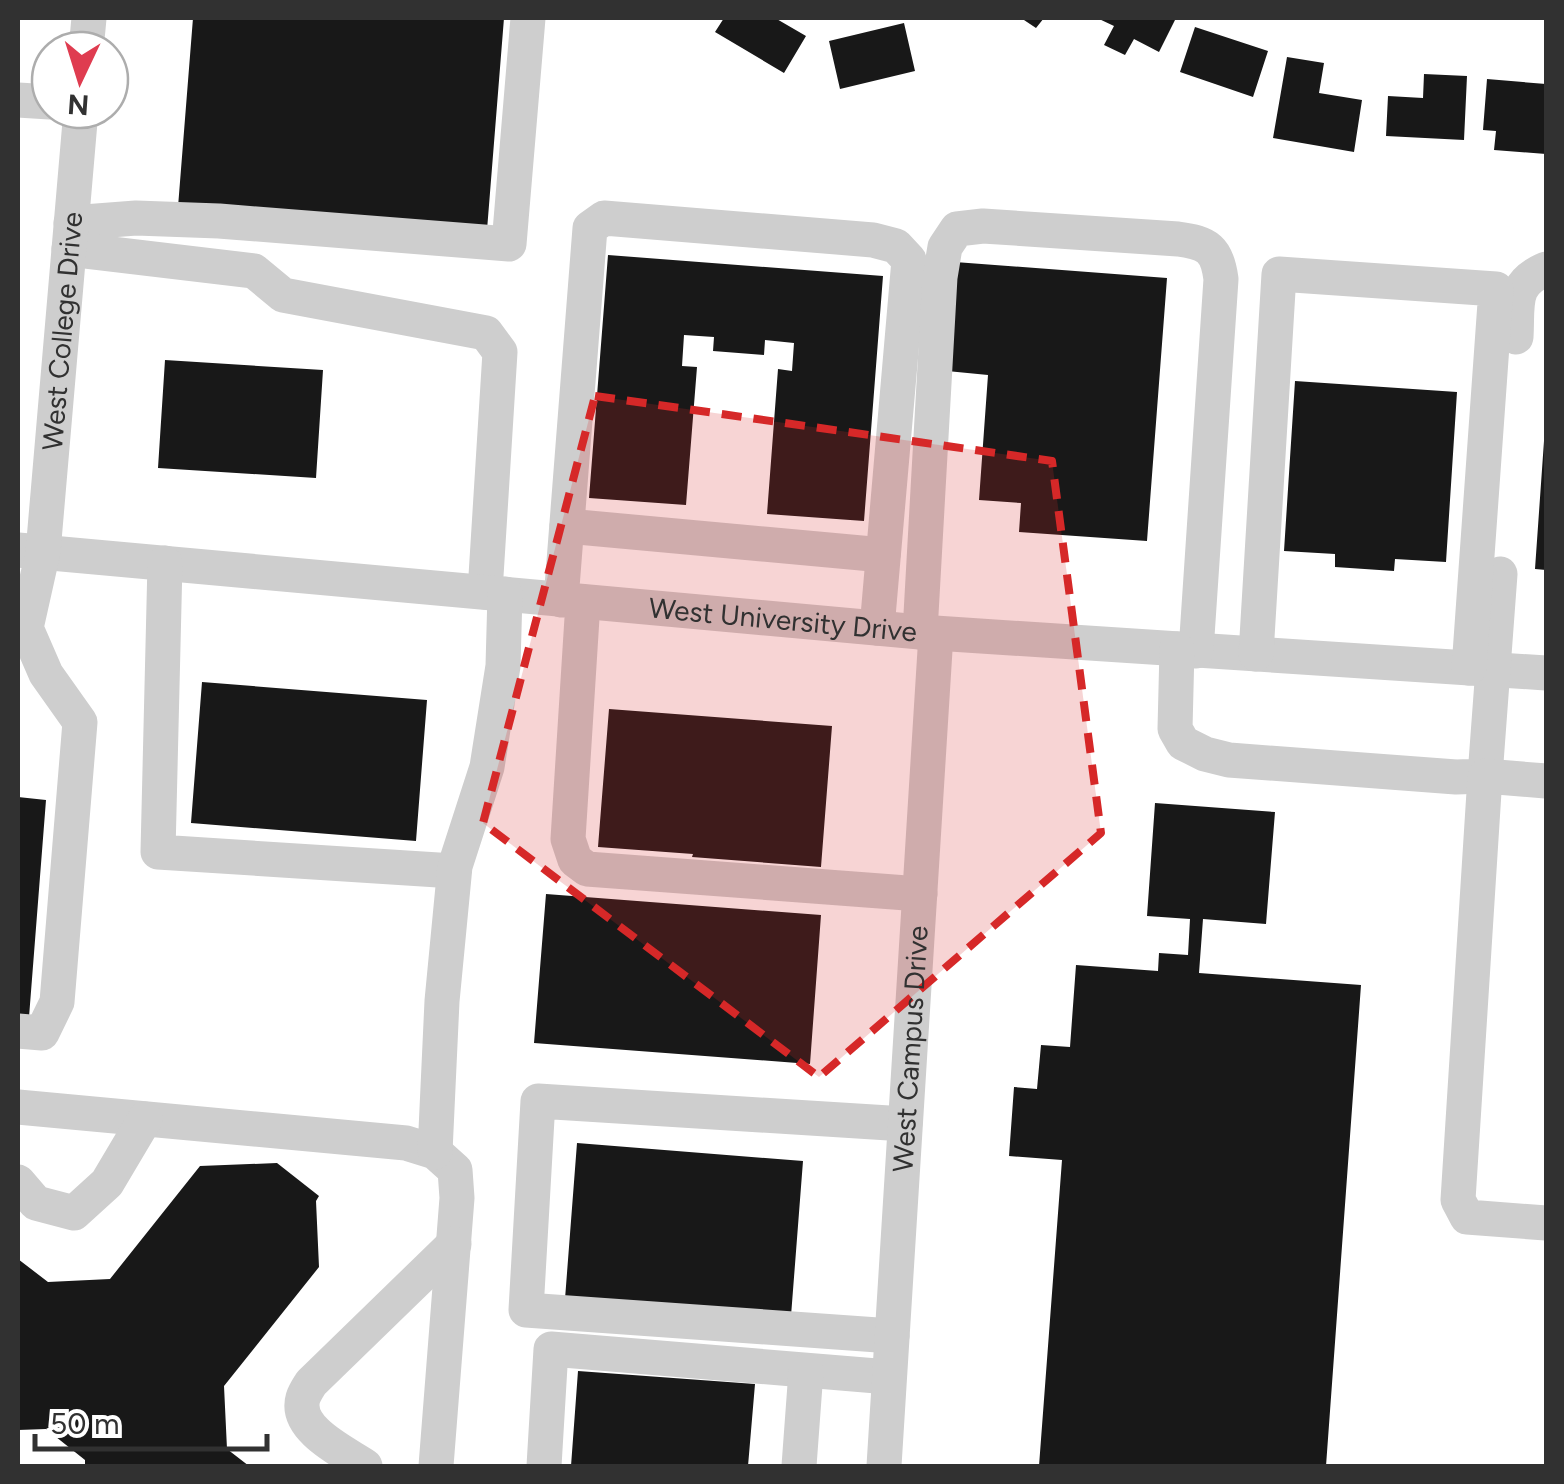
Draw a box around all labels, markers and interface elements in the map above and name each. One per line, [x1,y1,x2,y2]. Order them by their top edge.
north arrow [30,30,130,130]
text: N [66,87,90,123]
street label: West College Drive [35,211,89,452]
street label: West University Drive [647,590,918,649]
street label: West Campus Drive [885,925,935,1173]
scale bar [35,1389,268,1451]
text: 50 m [50,1405,119,1442]

